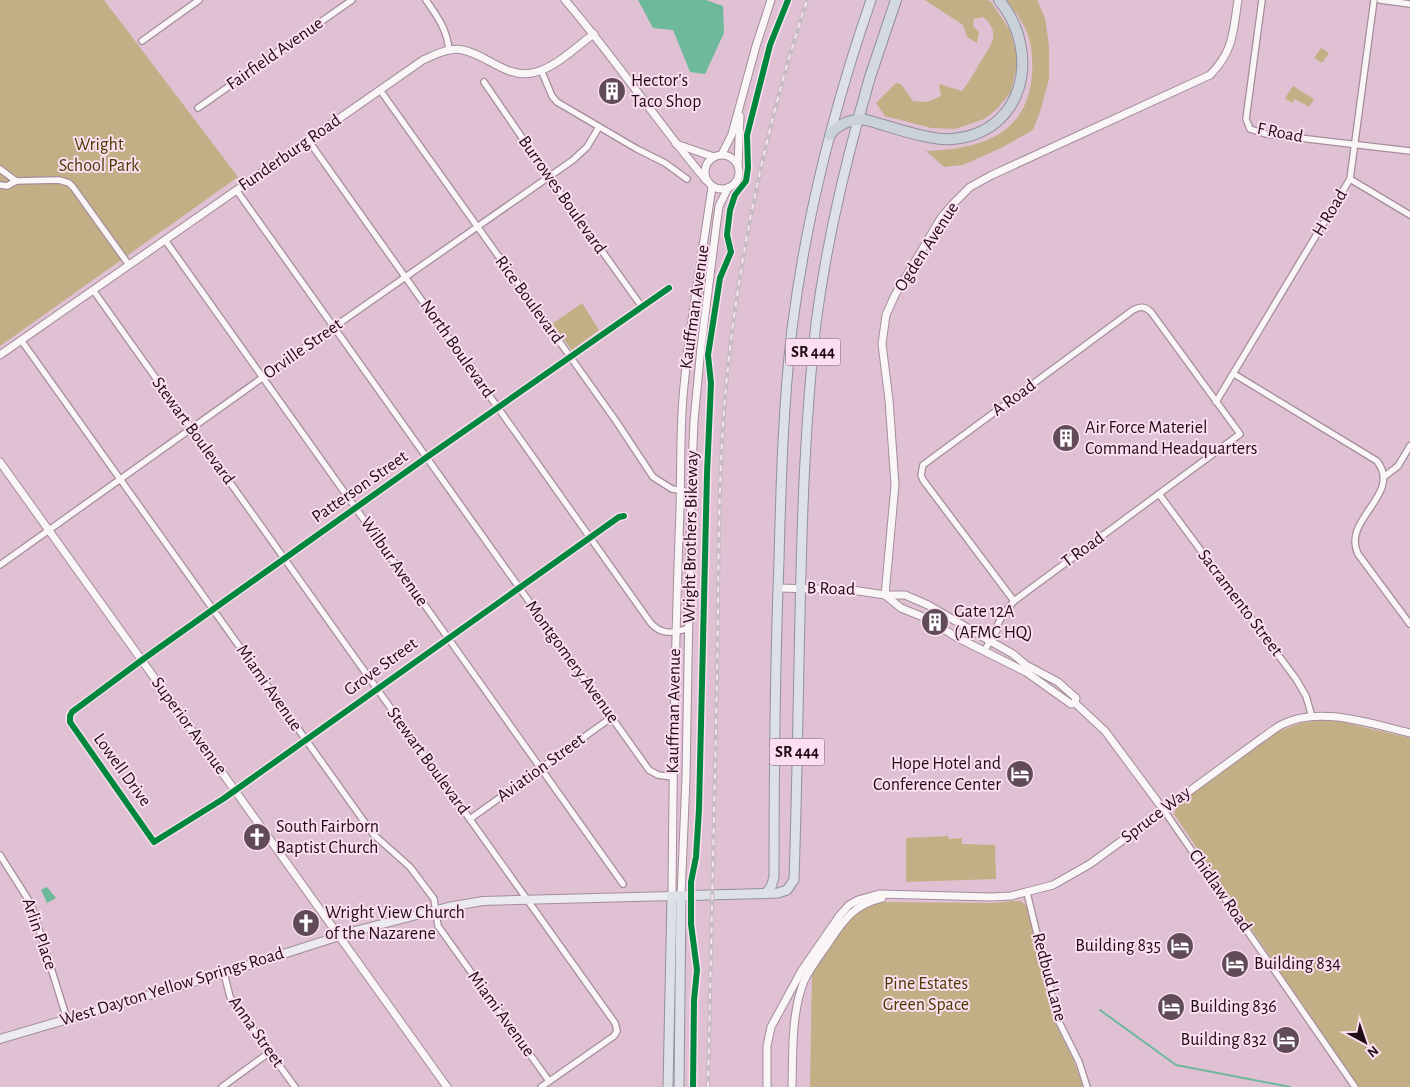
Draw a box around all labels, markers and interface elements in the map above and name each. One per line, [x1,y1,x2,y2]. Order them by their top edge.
street label: Fairfield Avenue [223,14,327,94]
place label: Hector's Taco Shop [631,72,701,111]
building icon: Hector's Taco Shop [597,76,627,106]
street label: Funderburg Road [236,111,344,195]
street label: F Road [1255,120,1305,146]
street label: Burrowes Boulevard [515,133,609,257]
park label: Wright School Park [59,136,140,175]
street label: H Road [1309,186,1351,240]
street label: Ogden Avenue [892,199,962,295]
street label: Kauffman Avenue [677,244,713,370]
street label: Rice Boulevard [491,253,567,347]
street label: North Boulevard [417,297,497,401]
street label: Orville Street [260,315,346,383]
road number: SR 444 [786,338,840,366]
street label: Stewart Boulevard [148,374,238,488]
street label: A Road [989,376,1039,420]
place label: Air Force Materiel Command Headquarters [1085,419,1257,458]
building icon: Air Force Materiel Command Headquarters [1051,423,1081,453]
street label: Patterson Street [309,447,411,527]
street label: Wright Brothers Bikeway [680,450,702,624]
street label: Wilbur Avenue [357,514,431,610]
street label: T Road [1058,529,1108,571]
street label: Sacramento Street [1194,546,1286,660]
street label: B Road [806,579,856,599]
street label: Montgomery Avenue [522,597,622,727]
place label: Gate 12A (AFMC HQ) [954,603,1033,642]
building icon: Gate 12A (AFMC HQ) [920,607,950,637]
street label: Grove Street [341,634,421,700]
street label: Miami Avenue [233,642,305,734]
street label: Kauffman Avenue [664,648,684,774]
street label: Superior Avenue [148,674,230,778]
street label: Stewart Boulevard [383,704,473,818]
street label: Lowell Drive [90,730,154,810]
street label: Aviation Street [494,730,588,806]
road number: SR 444 [770,739,824,766]
place label: Hope Hotel and Conference Center [873,755,1001,794]
hotel icon: Hope Hotel and Conference Center [1005,759,1035,789]
street label: Spruce Way [1118,783,1194,847]
place label: South Fairborn Baptist Church [276,818,379,857]
church icon: South Fairborn Baptist Church [242,822,272,852]
street label: Chidlaw Road [1185,847,1255,935]
street label: Arlin Place [18,896,60,972]
place label: Wright View Church of the Nazarene [325,904,465,943]
church icon: Wright View Church of the Nazarene [291,908,321,938]
street label: Redbud Lane [1029,931,1069,1023]
hotel icon: Building 835 [1165,931,1195,961]
place label: Building 835 [1075,937,1161,955]
street label: West Dayton Yellow Springs Road [58,944,286,1030]
hotel icon: Building 834 [1220,949,1250,979]
place label: Building 834 [1254,955,1341,973]
street label: Miami Avenue [464,968,538,1060]
park label: Pine Estates Green Space [883,975,969,1014]
hotel icon: Building 836 [1156,992,1186,1022]
street label: Anna Street [225,993,287,1071]
place label: Building 836 [1190,998,1277,1016]
north arrow [1340,1017,1390,1067]
hotel icon: Building 832 [1271,1025,1301,1055]
place label: Building 832 [1181,1031,1267,1049]
text: N [1364,1043,1381,1060]

